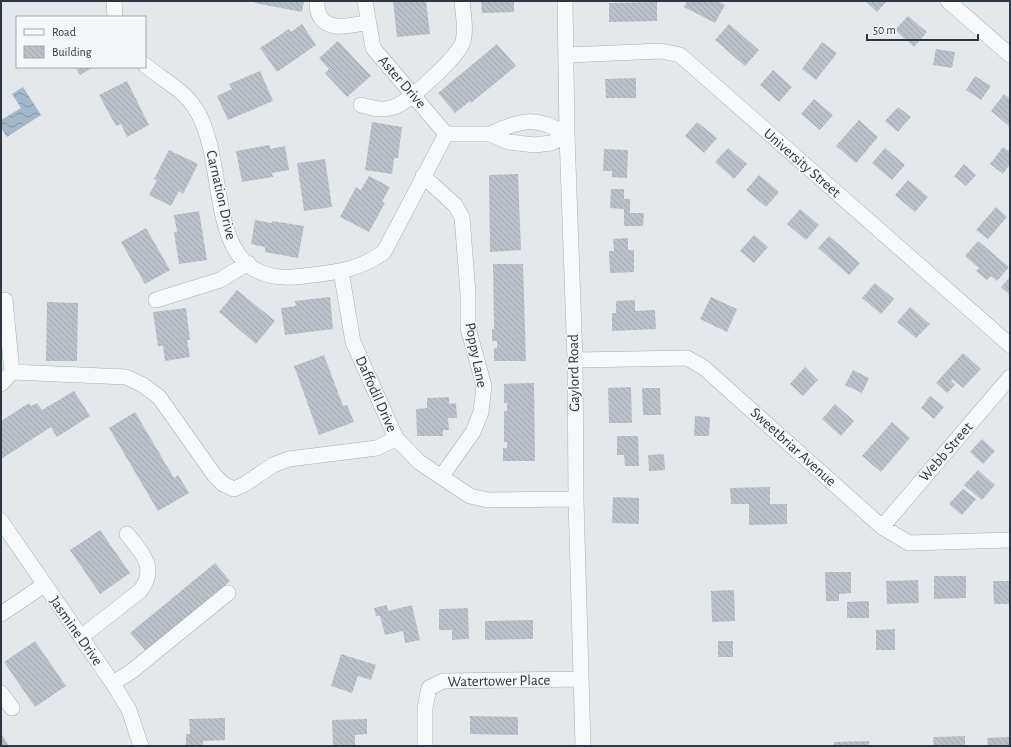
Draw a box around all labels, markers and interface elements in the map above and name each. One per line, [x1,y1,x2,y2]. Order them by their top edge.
legend [16,16,146,68]
scale bar [867,16,978,42]
text: 50 m [873,24,896,36]
text: Road [52,26,76,38]
text: Building [52,46,92,58]
street label: Aster Drive [375,53,429,111]
street label: University Street [761,126,843,200]
street label: Carnation Drive [203,149,239,241]
street label: Poppy Lane [462,321,490,389]
street label: Gaylord Road [566,334,582,412]
street label: Daffodil Drive [353,354,399,434]
street label: Sweetbriar Avenue [747,405,839,489]
street label: Webb Street [916,419,976,484]
street label: Jasmine Drive [47,594,105,668]
street label: Watertower Place [447,673,551,689]

